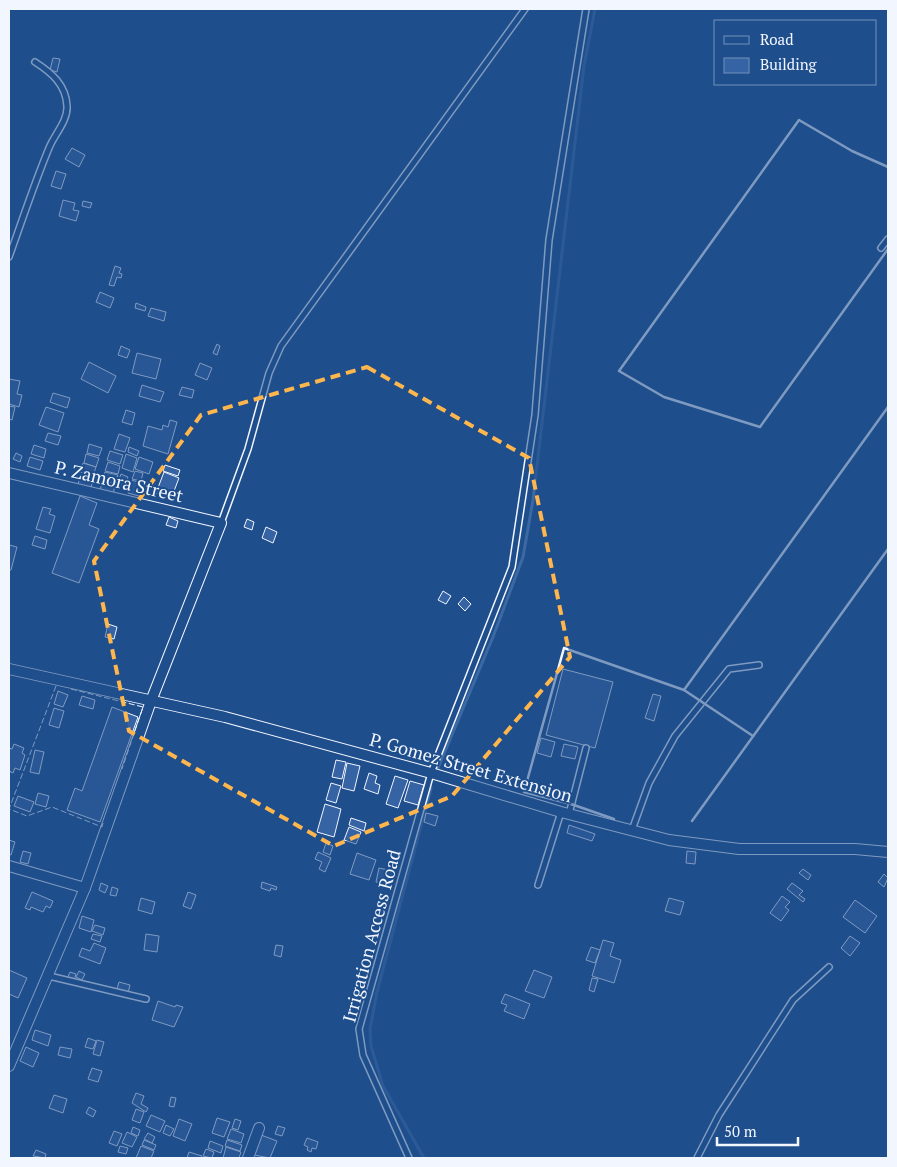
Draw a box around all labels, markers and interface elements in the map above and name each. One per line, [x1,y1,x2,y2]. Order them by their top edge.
legend [714,20,877,85]
text: Road [760,29,793,49]
text: Building [760,54,818,74]
street label: P. Zamora Street [53,455,186,508]
street label: P. Gomez Street Extension [367,727,576,808]
street label: Irrigation Access Road [336,847,406,1025]
scale bar [717,1114,798,1146]
text: 50 m [724,1121,757,1141]

